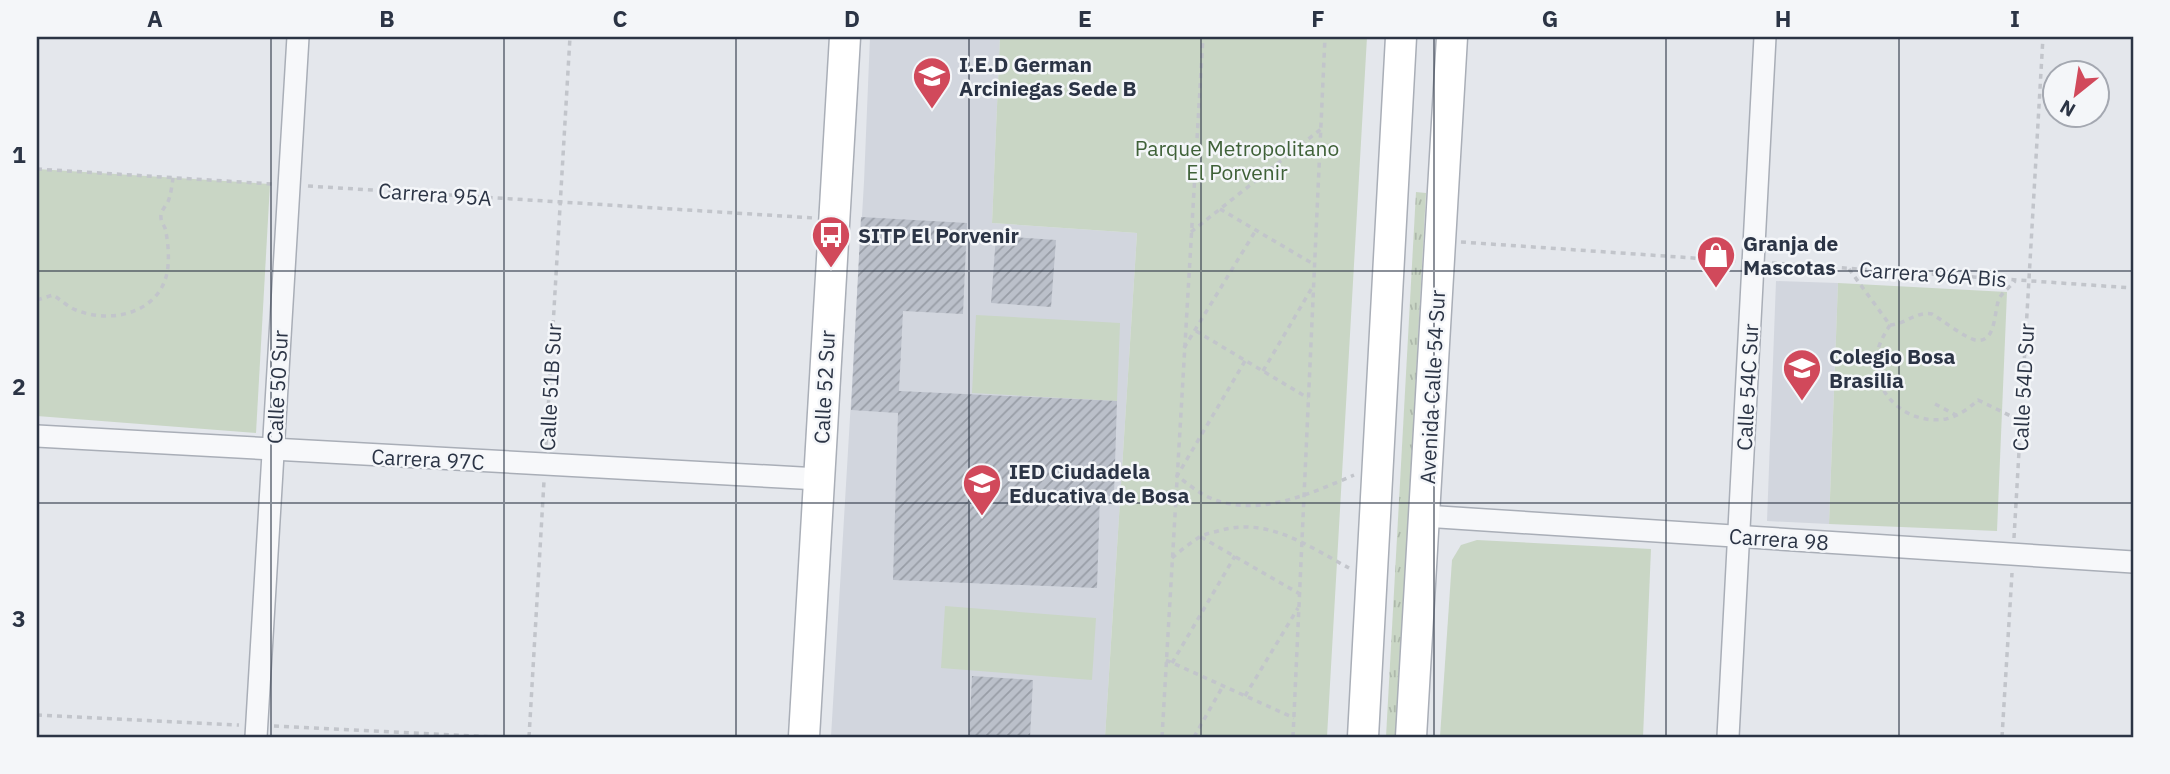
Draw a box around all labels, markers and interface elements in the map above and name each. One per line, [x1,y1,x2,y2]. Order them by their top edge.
text: A [147,3,163,33]
text: B [379,3,395,33]
text: C [613,3,628,33]
text: D [844,3,860,33]
text: E [1078,3,1092,33]
text: F [1311,3,1325,33]
text: G [1542,3,1558,33]
text: H [1775,3,1791,33]
text: I [2010,3,2020,33]
place label: I.E.D German Arciniegas Sede B [959,50,1136,102]
school or university icon: I.E.D German Arciniegas Sede B [911,55,953,110]
north arrow [2040,60,2110,130]
text: N [2056,95,2079,123]
park label: Parque Metropolitano El Porvenir [1135,134,1339,186]
text: 1 [12,139,26,169]
street label: Carrera 95A [377,176,493,212]
bus stop icon: SITP El Porvenir [810,214,852,269]
place label: SITP El Porvenir [858,221,1019,249]
place label: Granja de Mascotas [1743,229,1838,281]
shop icon: Granja de Mascotas [1695,234,1737,289]
street label: Carrera 96A Bis [1858,255,2008,293]
street label: Avenida Calle 54 Sur [1413,289,1451,485]
street label: Calle 51B Sur [533,322,567,452]
street label: Calle 54D Sur [2006,322,2040,452]
street label: Calle 54C Sur [1730,323,1764,451]
street label: Calle 50 Sur [260,329,294,445]
street label: Calle 52 Sur [807,329,841,445]
place label: Colegio Bosa Brasilia [1829,342,1956,394]
school or university icon: Colegio Bosa Brasilia [1781,347,1823,402]
text: 2 [12,371,26,401]
street label: Carrera 97C [371,442,485,476]
place label: IED Ciudadela Educativa de Bosa [1009,457,1190,509]
school or university icon: IED Ciudadela Educativa de Bosa [961,462,1003,517]
street label: Carrera 98 [1728,522,1830,556]
text: 3 [12,603,26,633]

